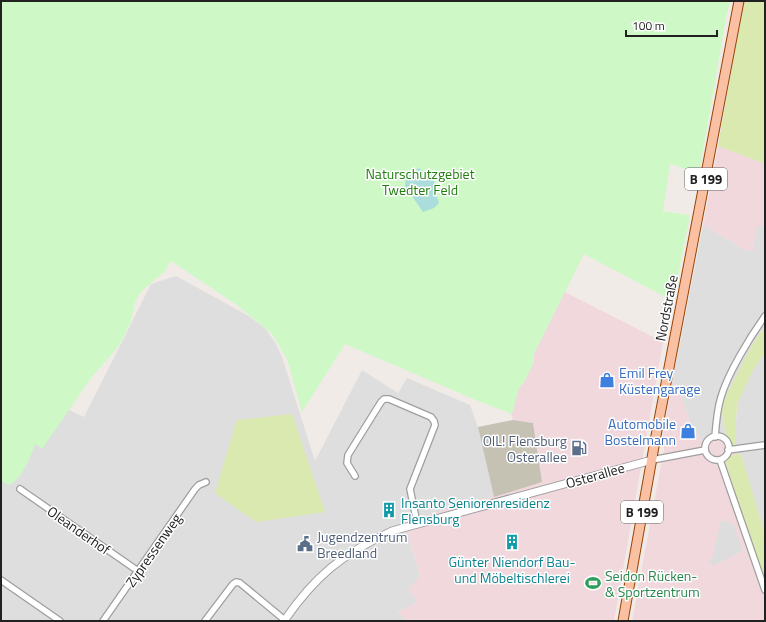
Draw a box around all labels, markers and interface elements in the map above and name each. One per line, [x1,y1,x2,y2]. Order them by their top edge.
scale bar [626,12,717,38]
text: 100 m [632,16,665,35]
park label: Naturschutzgebiet Twedter Feld [365,163,475,200]
road number: B 199 [685,168,727,190]
street label: Nordstraße [649,273,683,343]
place label: Emil Frey Küstengarage [619,362,701,399]
shop icon: Emil Frey Küstengarage [598,371,616,389]
place label: Automobile Bostelmann [605,413,676,450]
shop icon: Automobile Bostelmann [679,422,697,440]
place label: OIL! Flensburg Osterallee [483,430,567,467]
fuel station icon: OIL! Flensburg Osterallee [570,439,588,457]
street label: Osterallee [563,457,627,493]
place label: Insanto Seniorenresidenz Flensburg [401,492,550,529]
street label: Oleanderhof [43,500,115,560]
building icon: Insanto Seniorenresidenz Flensburg [380,501,398,519]
road number: B 199 [621,501,663,523]
street label: Zypressenweg [120,509,186,591]
place label: Jugendzentrum Breedland [317,526,407,563]
building icon: Günter Niendorf Bau- und Möbeltischlerei [503,533,521,551]
public building icon: Jugendzentrum Breedland [296,535,314,553]
place label: Günter Niendorf Bau- und Möbeltischlerei [448,551,576,588]
place label: Seidon Rücken- & Sportzentrum [605,565,700,602]
sports icon: Seidon Rücken- & Sportzentrum [584,574,602,592]

